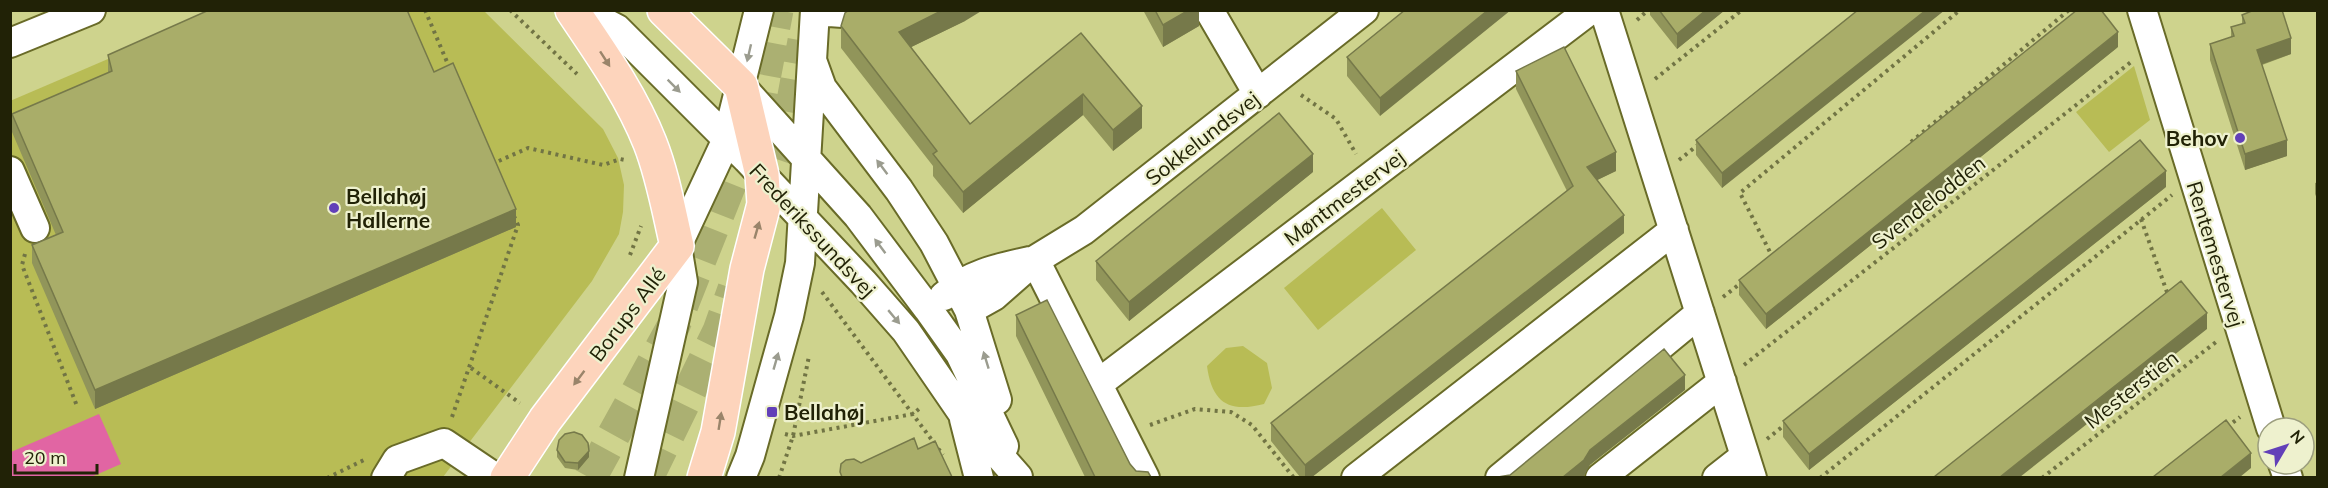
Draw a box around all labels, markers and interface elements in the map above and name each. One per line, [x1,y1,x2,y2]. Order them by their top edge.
one-way arrow [744,44,753,63]
one-way arrow [600,51,611,67]
one-way arrow [667,79,681,94]
street label: Sokkelundsvej [1140,85,1264,191]
place label: Behov [2166,125,2229,151]
marker: Behov [2233,131,2247,145]
street label: Møntmestervej [1279,143,1409,251]
street label: Svendelodden [1866,149,1990,255]
street label: Frederikssundsvej [744,158,882,302]
one-way arrow [877,160,889,175]
street label: Rentemestervej [2181,178,2251,330]
place label: Bellahøj Hallerne [346,183,430,233]
marker: Bellahøj Hallerne [327,201,341,215]
one-way arrow [753,221,762,239]
one-way arrow [875,238,887,253]
street label: Borups Allé [583,262,671,366]
one-way arrow [887,309,900,325]
street label: Mesterstien [2079,344,2183,434]
one-way arrow [980,351,990,369]
one-way arrow [772,352,781,370]
one-way arrow [574,370,586,385]
place label: Bellahøj [784,399,865,425]
marker: Bellahøj [765,405,779,419]
one-way arrow [715,411,724,430]
north arrow [2256,416,2316,476]
text: N [2286,426,2309,448]
scale bar [15,437,98,475]
text: 20 m [24,446,66,469]

